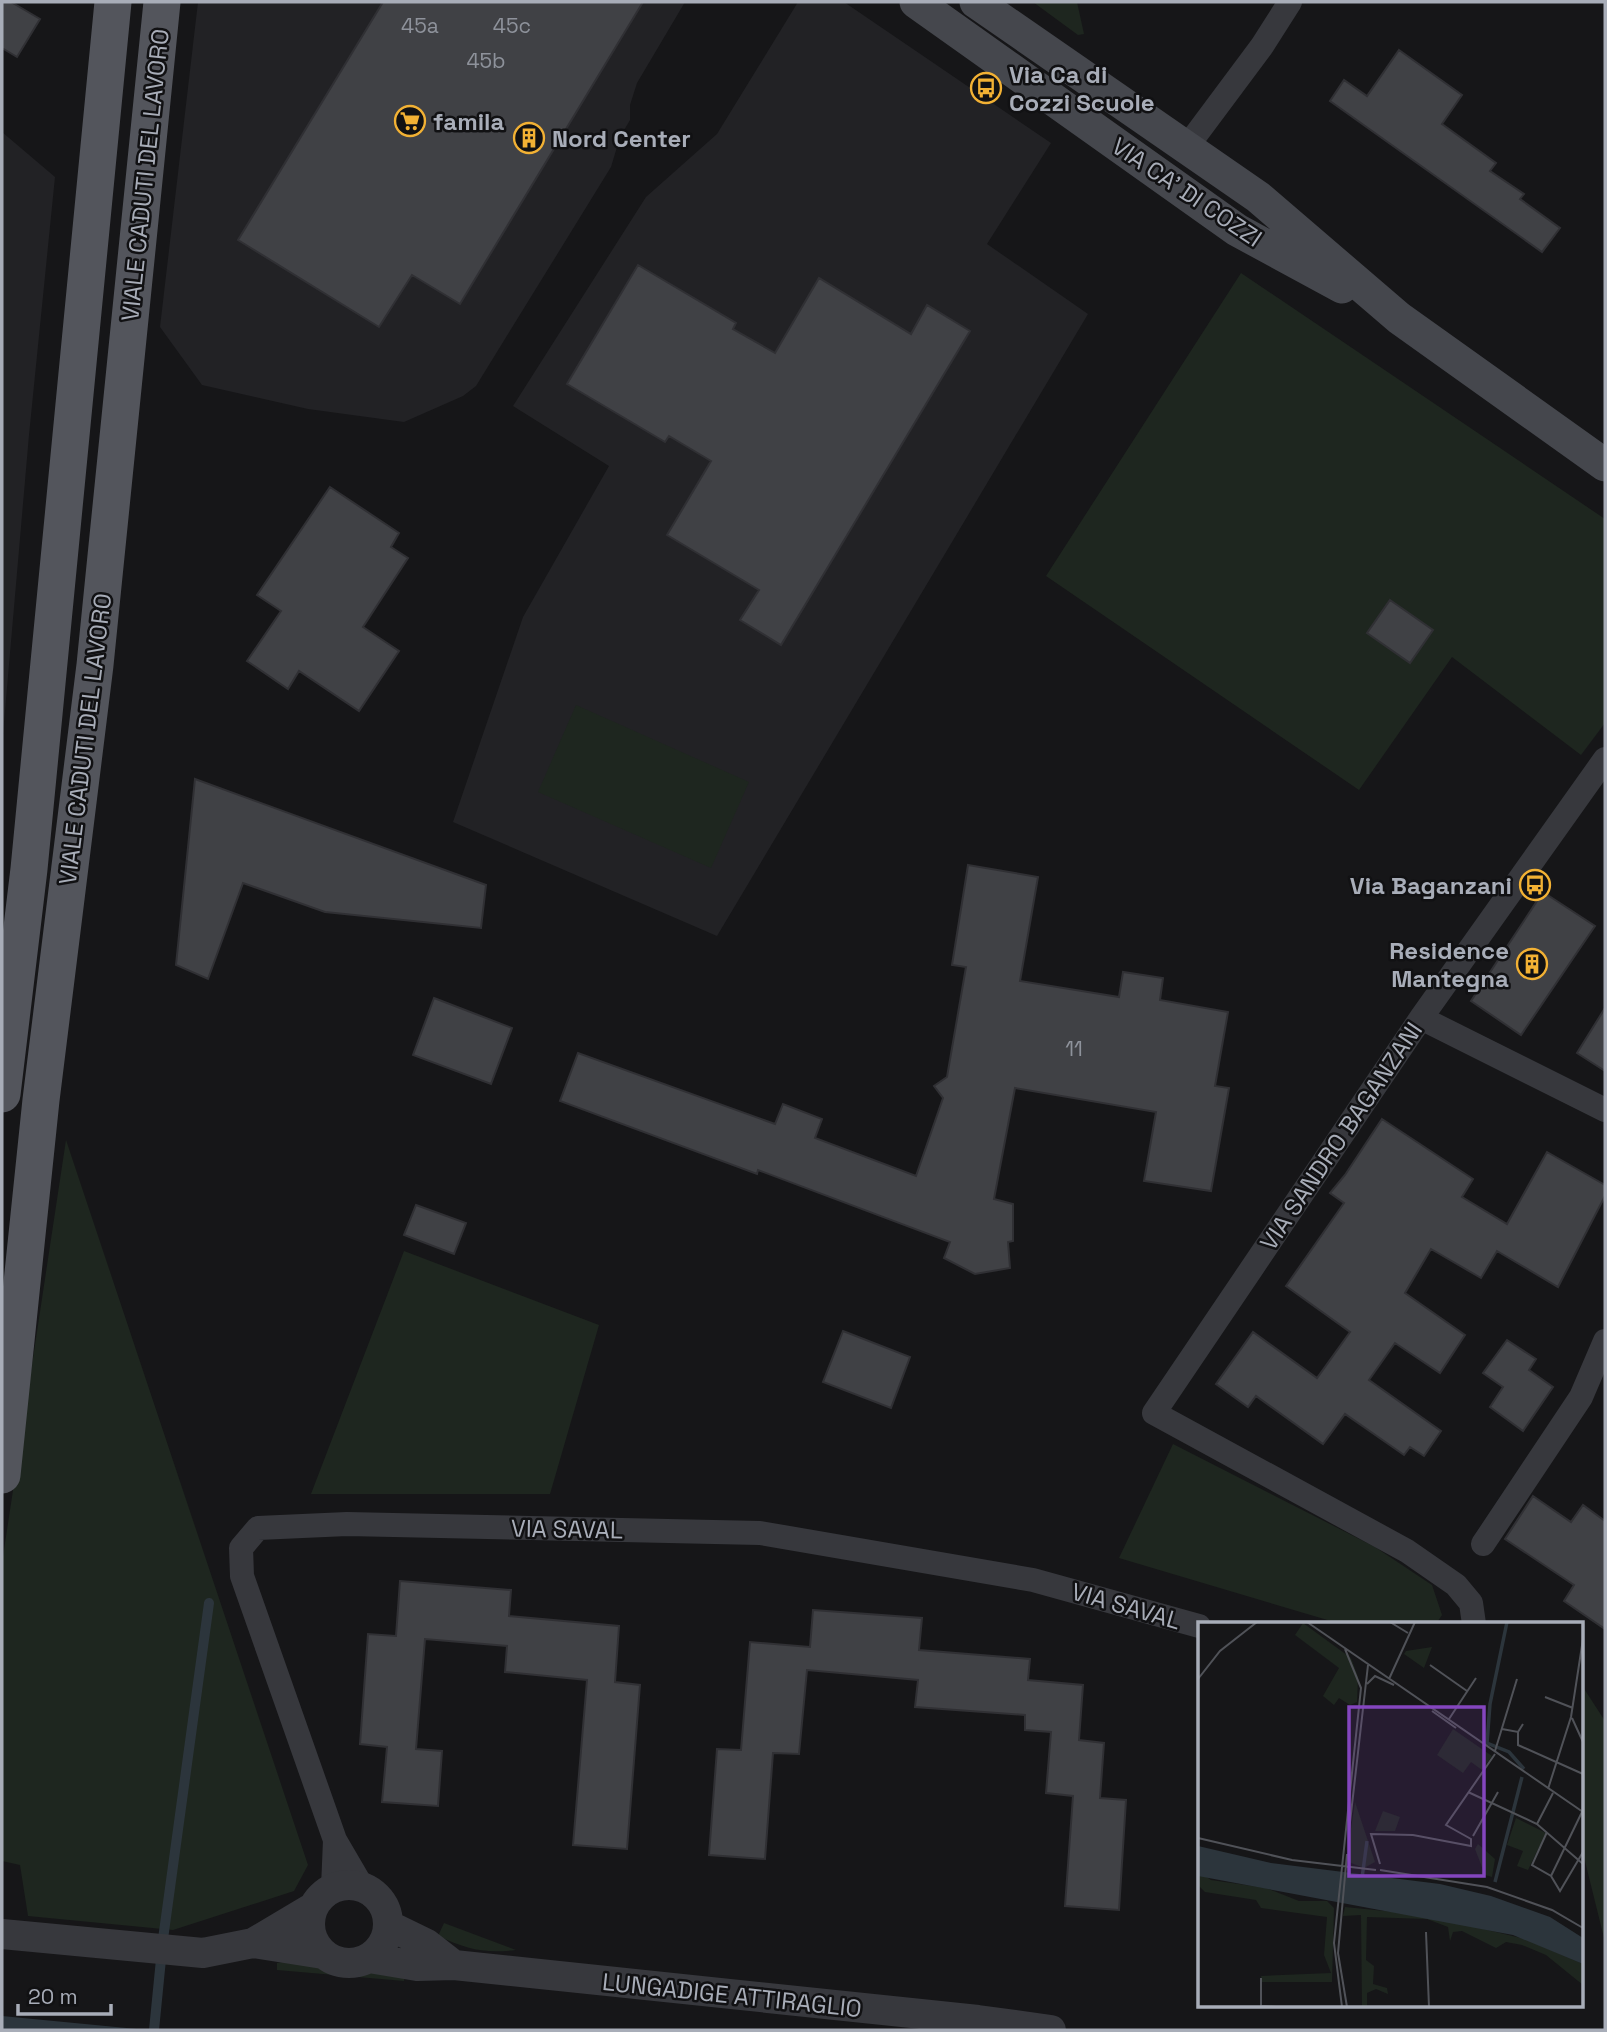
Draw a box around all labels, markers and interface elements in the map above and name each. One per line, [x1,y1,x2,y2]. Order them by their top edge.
house number: 45a [401,12,439,39]
house number: 45c [493,12,531,39]
street label: VIALE CADUTI DEL LAVORO [114,27,176,323]
house number: 45b [466,47,506,74]
place label: Via Ca di Cozzi Scuole [1009,59,1155,118]
bus stop icon: Via Ca di Cozzi Scuole [969,71,1003,105]
supermarket icon: famila [393,104,427,138]
place label: famila [433,106,504,137]
building icon: Nord Center [512,121,546,155]
place label: Nord Center [552,123,691,154]
street label: VIA CA' DI COZZI [1106,130,1268,254]
street label: VIALE CADUTI DEL LAVORO [52,591,118,887]
bus stop icon: Via Baganzani [1518,868,1552,902]
place label: Via Baganzani [1350,870,1512,901]
place label: Residence Mantegna [1389,935,1509,994]
building icon: Residence Mantegna [1515,947,1549,981]
street label: VIA SANDRO BAGANZANI [1253,1016,1429,1256]
house number: 11 [1065,1035,1083,1062]
street label: VIA SAVAL [511,1513,623,1545]
street label: VIA SAVAL [1068,1576,1184,1636]
inset map [1198,1622,1582,2008]
street label: LUNGADIGE ATTIRAGLIO [601,1966,863,2024]
scale bar [18,1972,110,2016]
text: 20 m [28,1983,78,2010]

